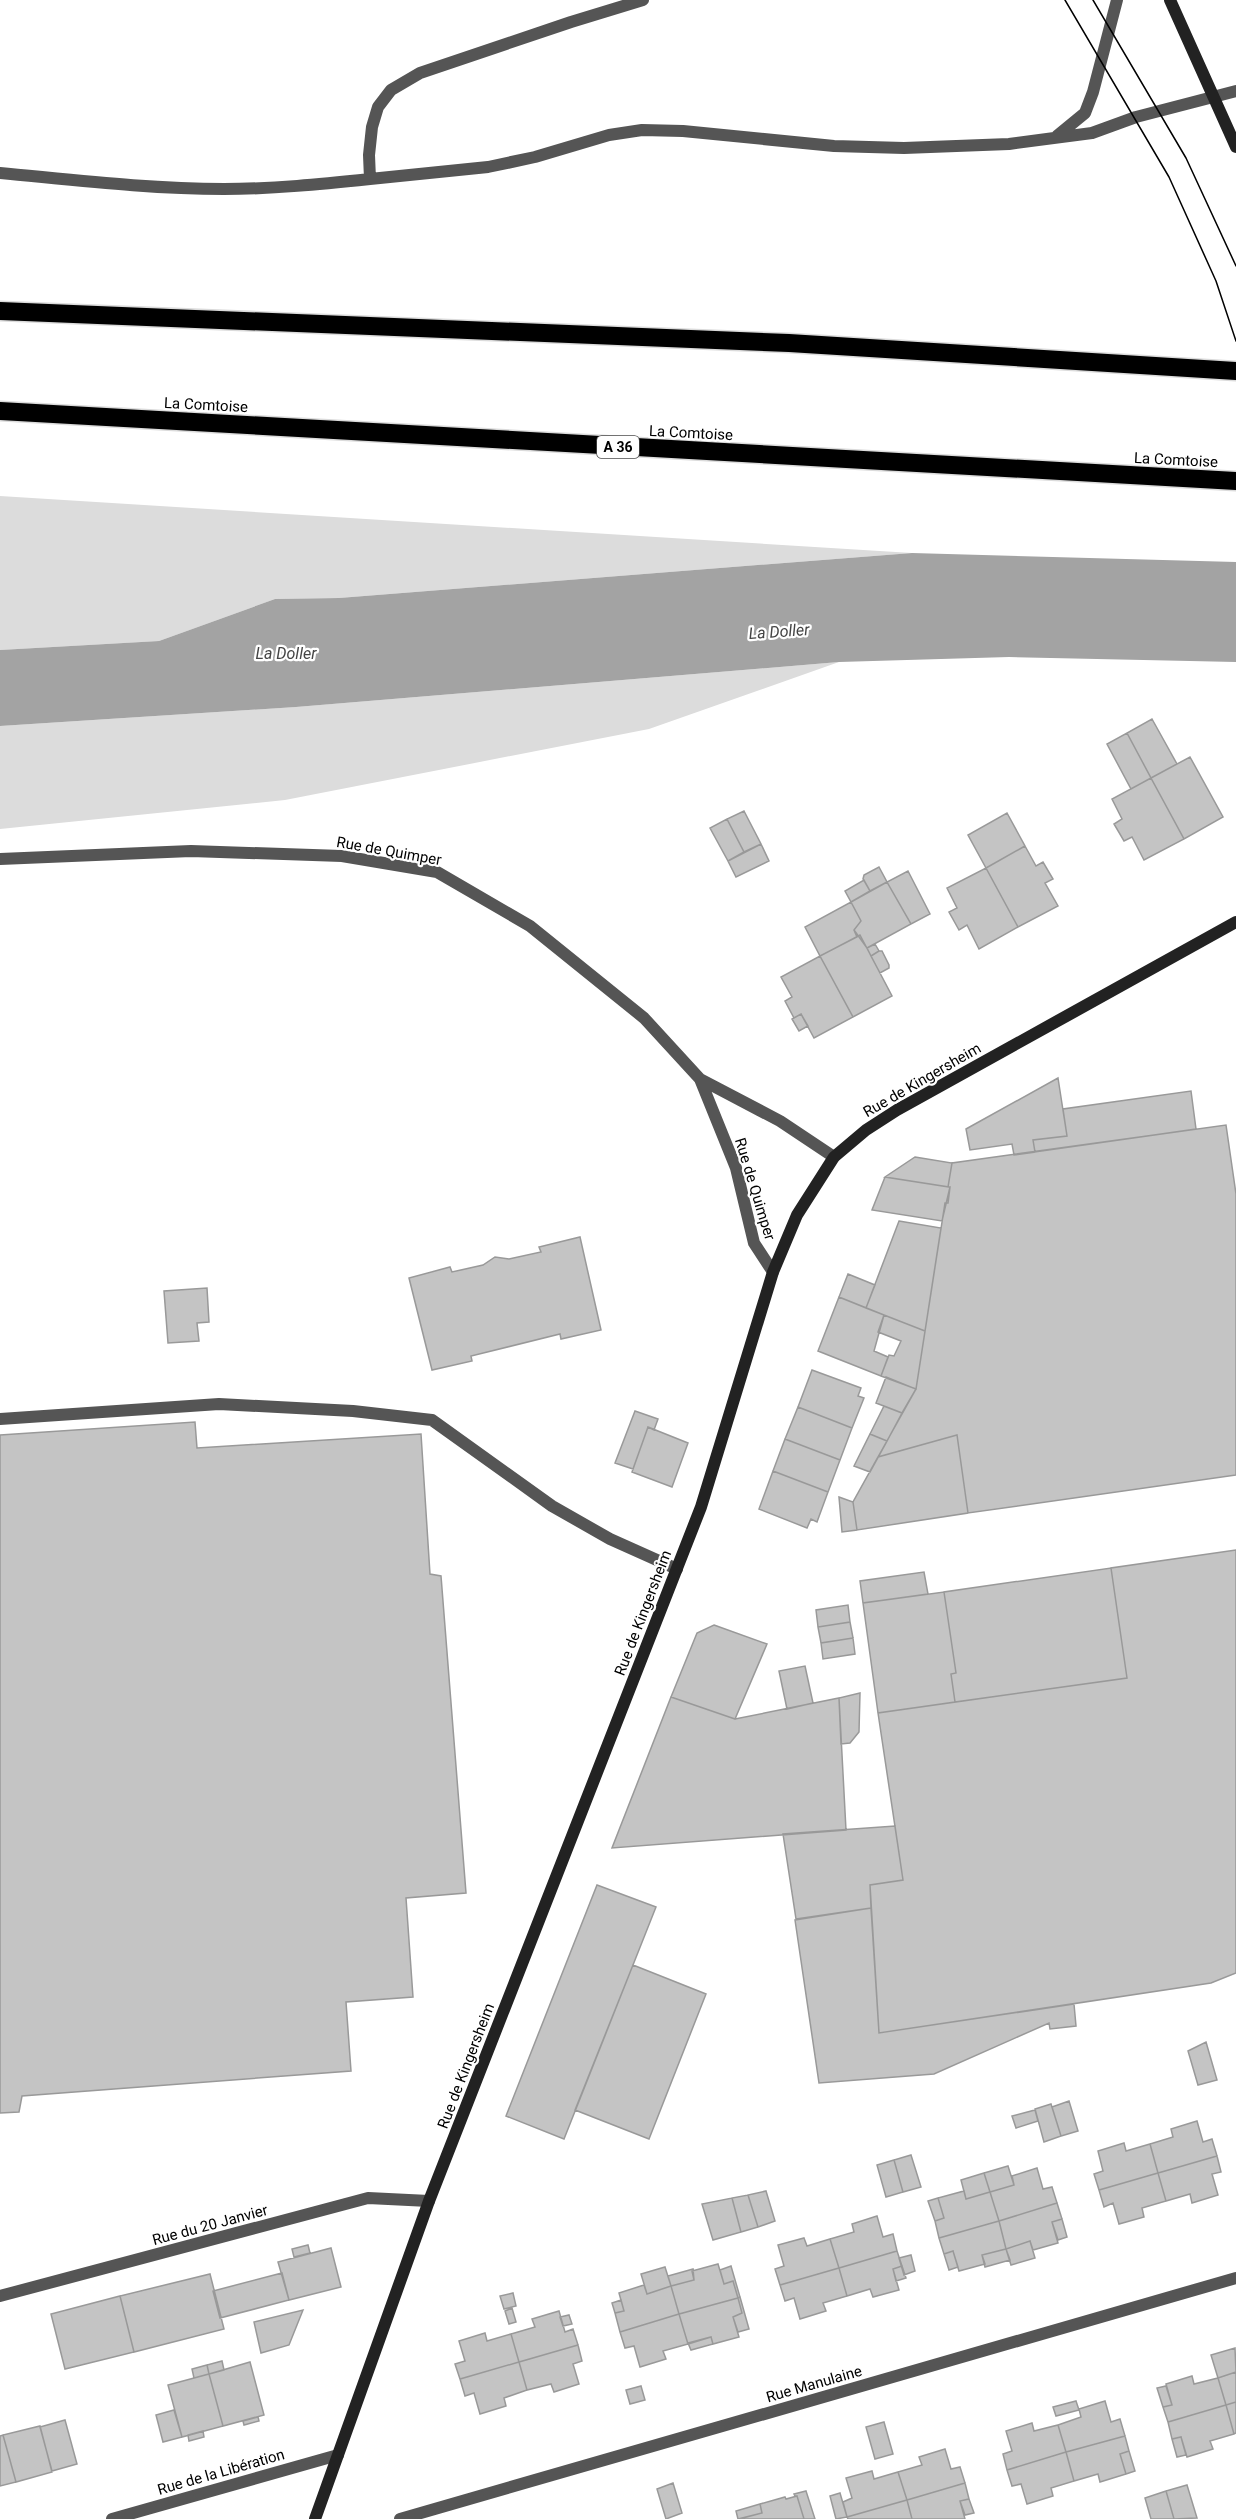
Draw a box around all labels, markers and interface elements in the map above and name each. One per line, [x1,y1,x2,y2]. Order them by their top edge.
street label: La Comtoise [164,394,249,416]
street label: La Comtoise [649,422,734,444]
road number: A 36 [597,436,639,458]
street label: La Comtoise [1134,449,1219,471]
water label: La Doller [748,620,811,643]
water label: La Doller [256,644,317,663]
street label: Rue de Quimper [335,833,443,869]
street label: Rue de Kingersheim [860,1039,984,1121]
street label: Rue de Quimper [731,1136,779,1242]
street label: Rue de Kingersheim [611,1548,675,1678]
street label: Rue de Kingersheim [434,2001,498,2131]
street label: Rue du 20 Janvier [150,2201,270,2249]
street label: Rue Manulaine [764,2362,864,2406]
street label: Rue de la Libération [155,2445,287,2499]

